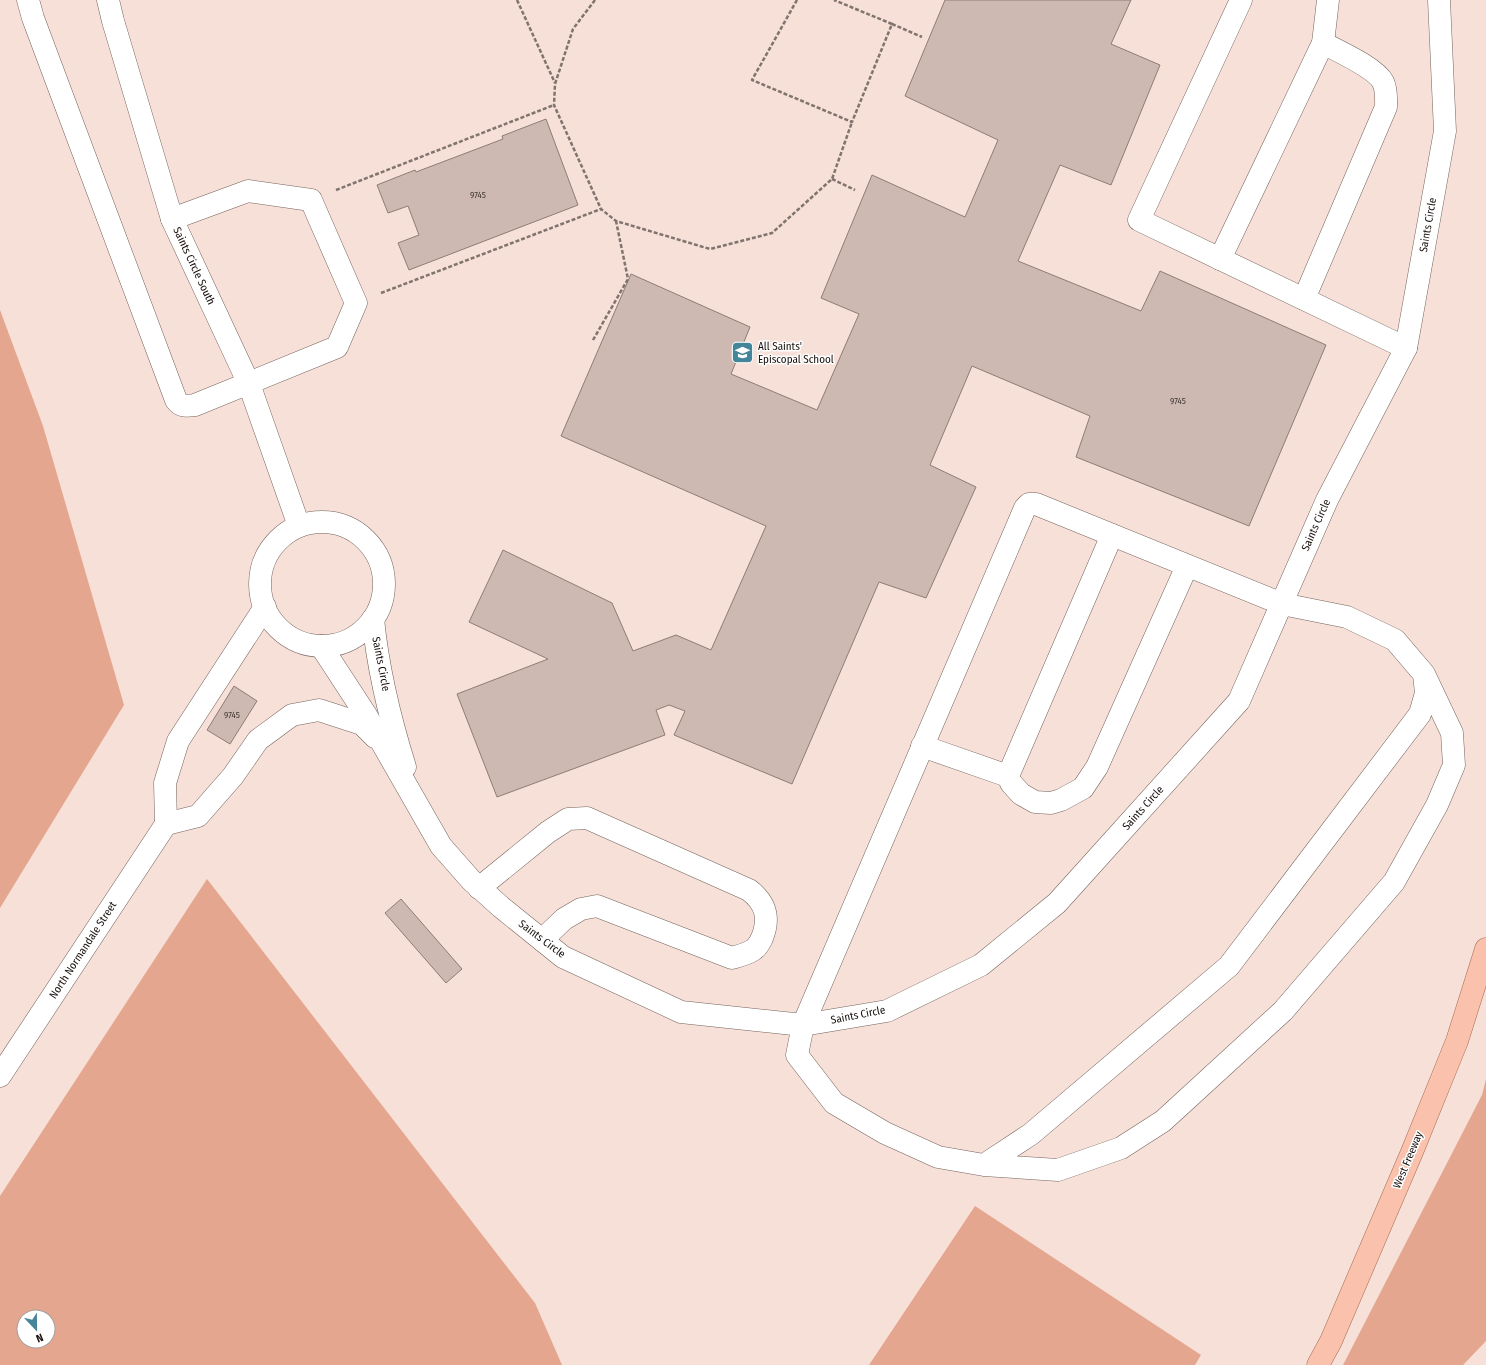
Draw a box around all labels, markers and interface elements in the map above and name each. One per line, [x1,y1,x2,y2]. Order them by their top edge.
house number: 9745 [470,190,486,200]
street label: Saints Circle [1417,197,1439,253]
street label: Saints Circle South [170,225,218,307]
school or university icon: All Saints' Episcopal School [730,339,756,365]
place label: All Saints' Episcopal School [758,340,834,366]
house number: 9745 [1170,396,1186,406]
street label: Saints Circle [1299,497,1333,553]
street label: Saints Circle [369,636,393,692]
house number: 9745 [224,710,240,720]
street label: Saints Circle [1120,783,1166,833]
street label: North Normandale Street [47,899,120,1001]
street label: Saints Circle [516,917,568,961]
street label: Saints Circle [830,1003,886,1027]
street label: West Freeway [1390,1130,1426,1190]
north arrow [16,1309,56,1349]
text: N [34,1331,45,1345]

